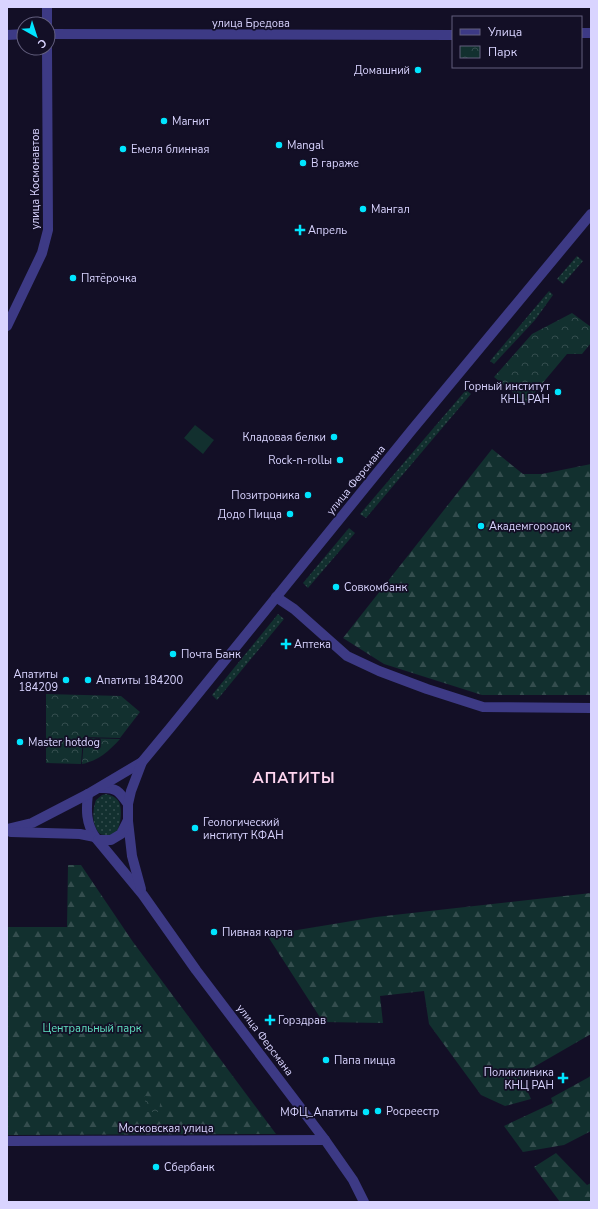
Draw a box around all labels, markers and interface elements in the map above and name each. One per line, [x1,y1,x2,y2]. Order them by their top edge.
north arrow [16,16,56,56]
street label: улица Бредова [212,16,290,31]
legend [452,16,582,68]
text: Улица [487,24,522,40]
text: С [34,35,50,52]
text: Парк [488,44,518,60]
place label: Домашний [354,63,410,78]
marker: Домашний [413,65,423,75]
place label: Магнит [172,114,210,129]
marker: Магнит [159,116,169,126]
street label: улица Космонавтов [28,128,43,230]
place label: Mangal [287,138,325,153]
marker: Mangal [274,140,284,150]
place label: Емеля блинная [131,142,209,157]
marker: Емеля блинная [118,144,128,154]
place label: В гараже [311,156,359,171]
marker: В гараже [298,158,308,168]
place label: Мангал [371,202,410,217]
marker: Мангал [358,204,368,214]
place label: Апрель [308,223,347,238]
marker: Апрель [295,225,305,235]
place label: Пятёрочка [81,271,137,286]
marker: Пятёрочка [68,273,78,283]
place label: Горный институт КНЦ РАН [464,379,550,407]
marker: Горный институт КНЦ РАН [553,387,563,397]
place label: Кладовая белки [243,430,326,445]
marker: Кладовая белки [329,432,339,442]
street label: улица Ферсмана [323,442,389,518]
place label: Rock-n-rollы [268,453,332,468]
marker: Rock-n-rollы [335,455,345,465]
place label: Позитроника [231,488,300,503]
marker: Позитроника [303,490,313,500]
place label: Додо Пицца [218,507,282,522]
marker: Додо Пицца [285,509,295,519]
place label: Академгородок [489,519,571,534]
marker: Академгородок [476,521,486,531]
place label: Совкомбанк [344,580,407,595]
marker: Совкомбанк [331,582,341,592]
place label: Аптека [294,637,331,652]
marker: Аптека [281,639,291,649]
place label: Почта Банк [181,647,241,662]
marker: Почта Банк [168,649,178,659]
place label: Апатиты 184209 [13,667,58,695]
place label: Апатиты 184200 [96,673,183,688]
marker: Апатиты 184209 [61,675,71,685]
marker: Апатиты 184200 [83,675,93,685]
place label: Master hotdog [28,735,100,750]
marker: Master hotdog [15,737,25,747]
district label: АПАТИТЫ [253,768,335,788]
place label: Геологический институт КФАН [203,815,284,843]
marker: Геологический институт КФАН [190,823,200,833]
place label: Пивная карта [222,925,293,940]
marker: Пивная карта [209,927,219,937]
street label: улица Ферсмана [233,1001,297,1079]
place label: Горздрав [278,1013,326,1028]
marker: Горздрав [265,1015,275,1025]
park label: Центральный парк [42,1021,142,1036]
place label: Папа пицца [334,1053,395,1068]
marker: Папа пицца [321,1055,331,1065]
place label: Поликлиника КНЦ РАН [484,1065,554,1093]
marker: Поликлиника КНЦ РАН [557,1072,569,1084]
place label: Росреестр [386,1104,439,1119]
place label: МФЦ_Апатиты [280,1105,358,1120]
marker: Росреестр [373,1106,383,1116]
marker: МФЦ_Апатиты [361,1107,371,1117]
street label: Московская улица [118,1121,214,1136]
place label: Сбербанк [164,1160,215,1175]
marker: Сбербанк [151,1162,161,1172]

